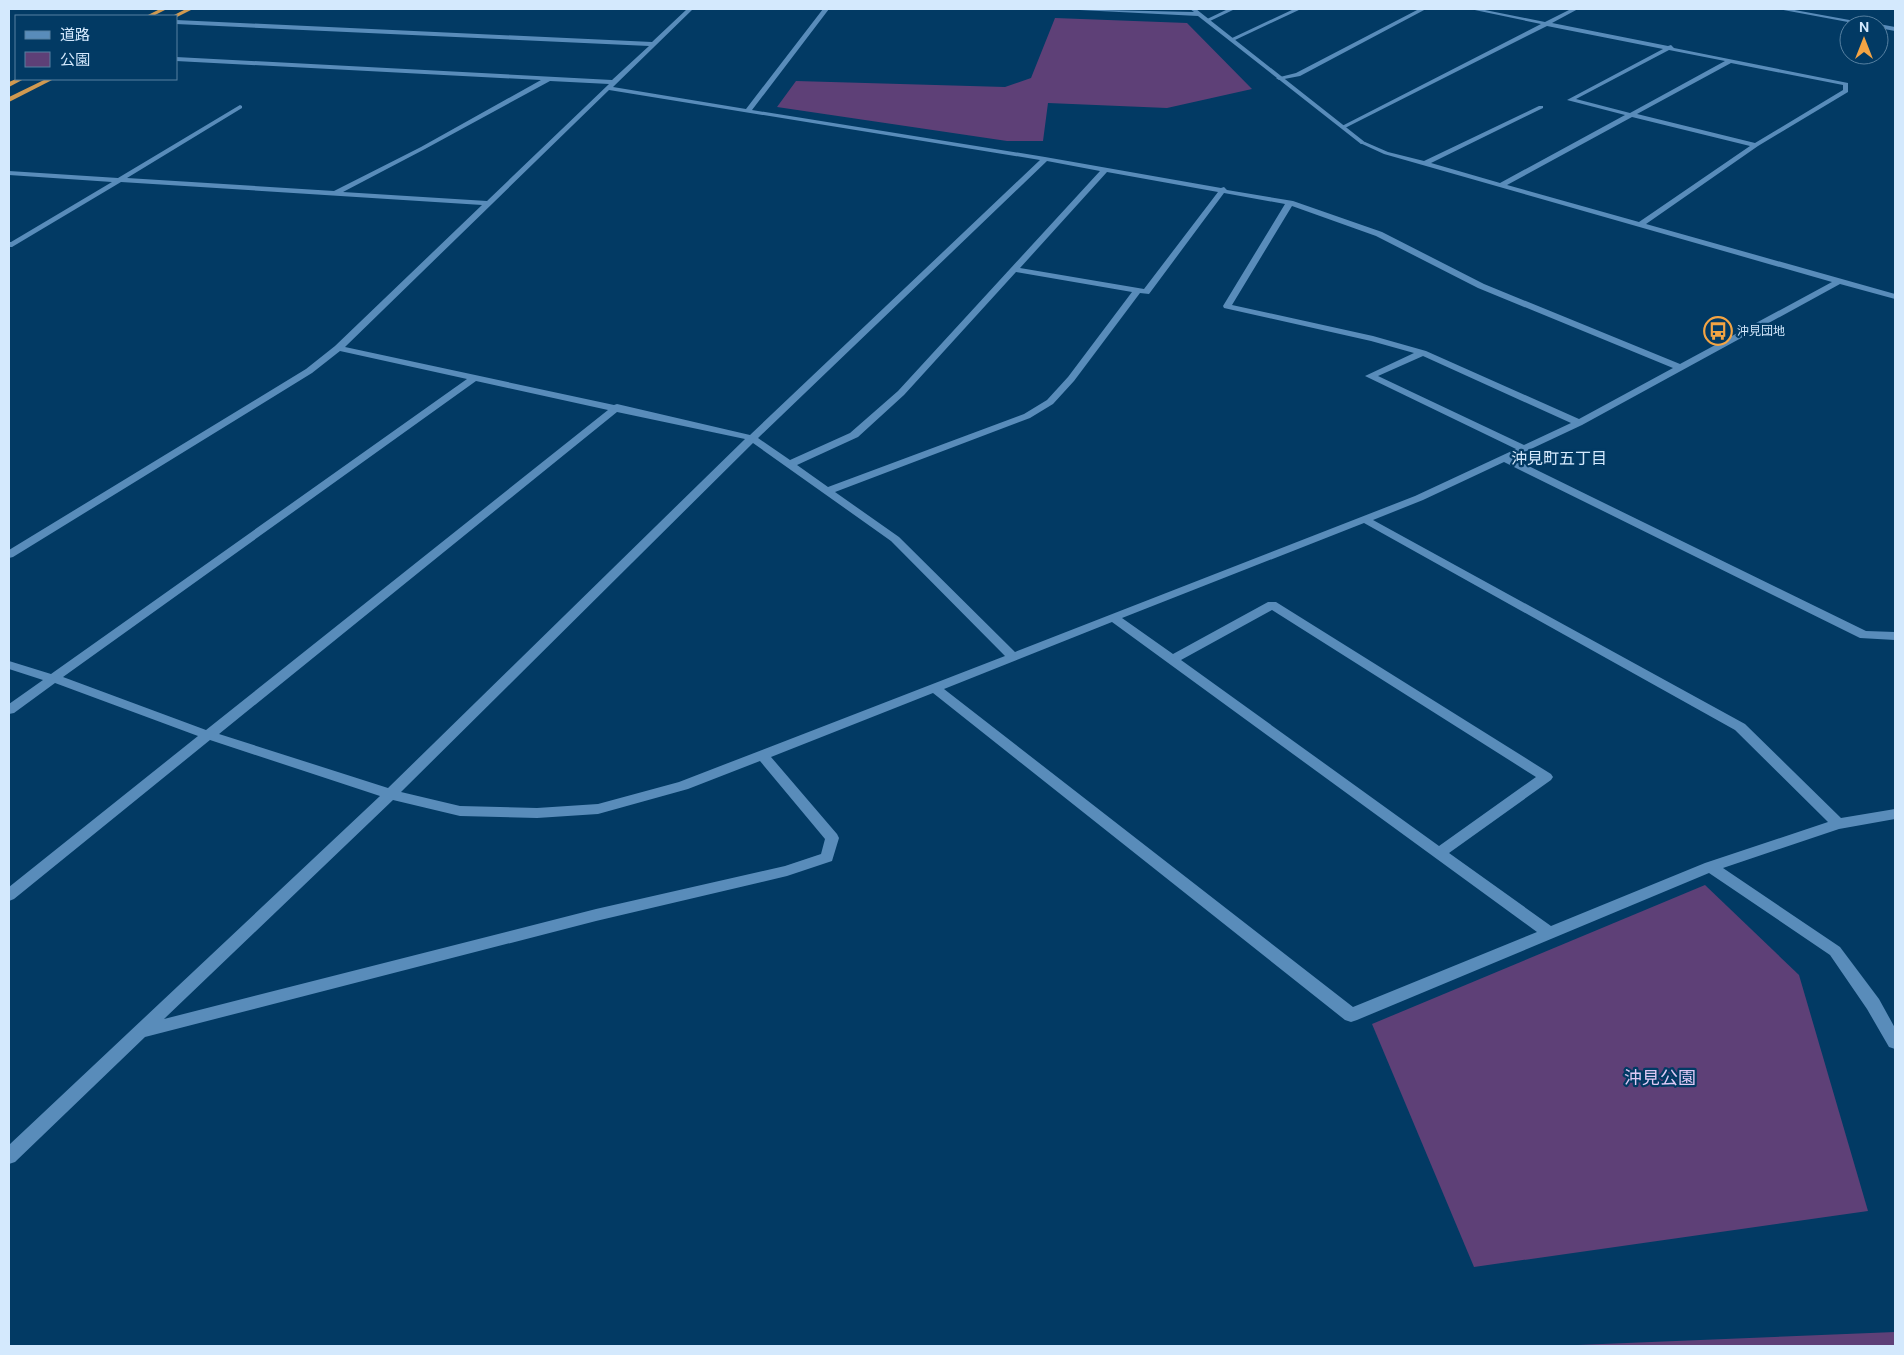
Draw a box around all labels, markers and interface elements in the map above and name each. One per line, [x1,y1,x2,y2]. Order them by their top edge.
legend [15,15,178,80]
north arrow [1839,15,1889,65]
text: N [1859,18,1869,36]
text: 道路 [60,25,90,45]
text: 公園 [60,50,90,70]
bus stop icon: 沖見団地 [1703,316,1733,346]
place label: 沖見団地 [1737,323,1785,339]
district label: 沖見町五丁目 [1511,448,1607,469]
park label: 沖見公園 [1624,1066,1696,1090]

